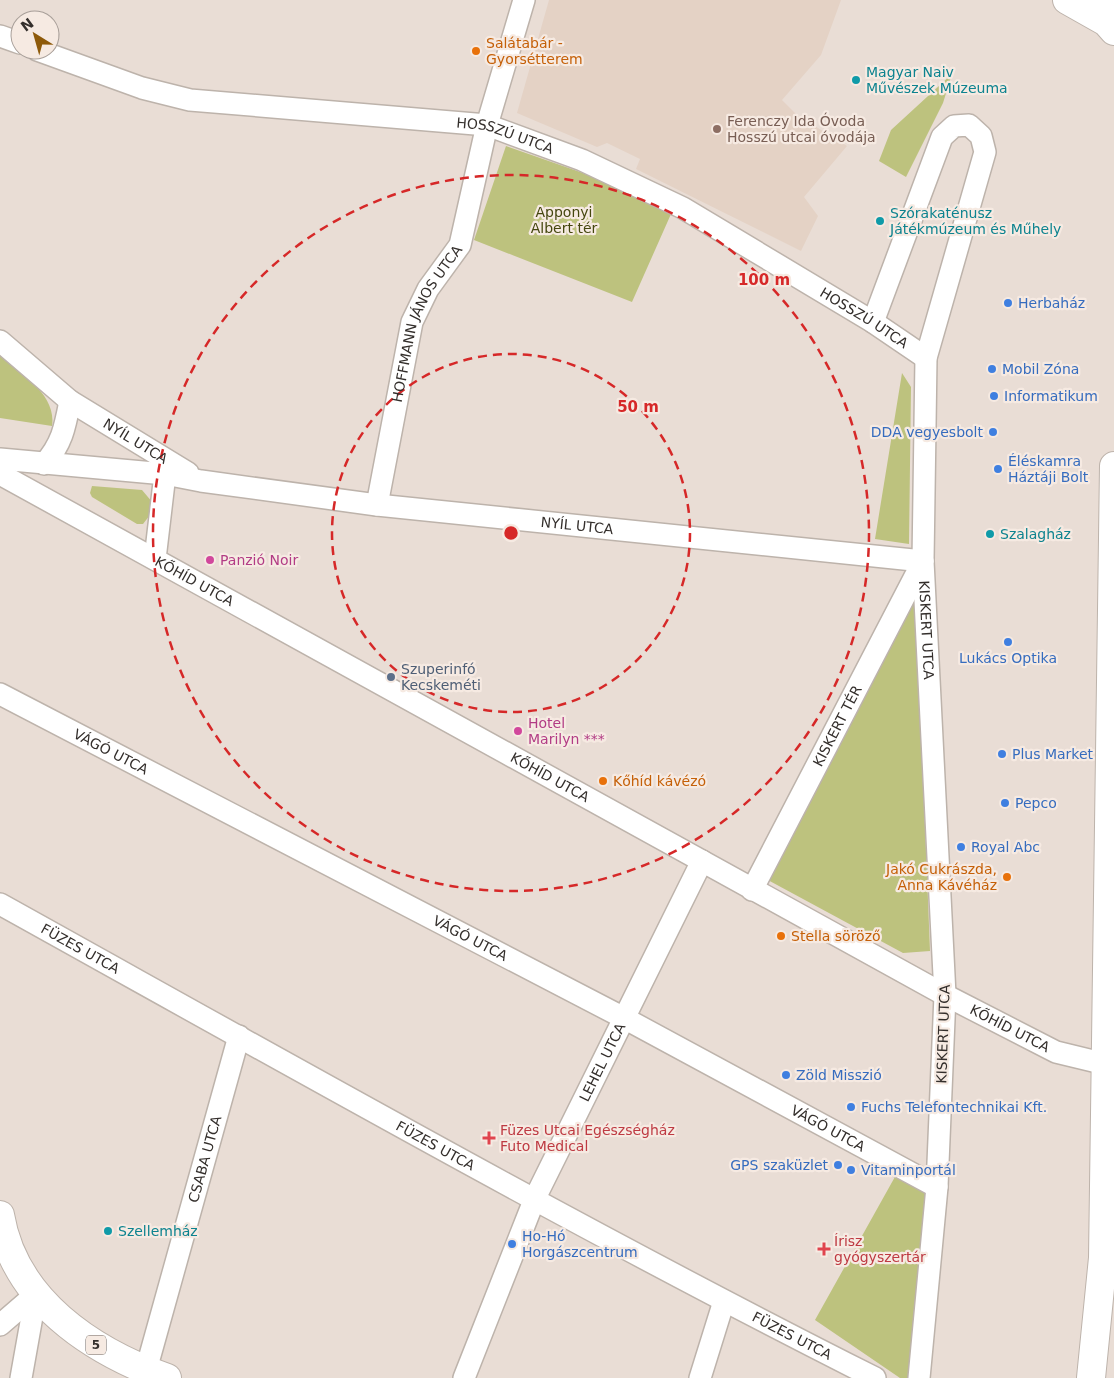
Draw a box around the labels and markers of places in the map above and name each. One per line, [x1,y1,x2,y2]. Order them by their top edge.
place label: Salátabár - Gyorsétterem [486,35,583,67]
marker: Salátabár - Gyorsétterem [470,45,482,57]
place label: Magyar Naiv Művészek Múzeuma [866,64,1008,96]
marker: Magyar Naiv Művészek Múzeuma [850,74,862,86]
place label: Ferenczy Ida Óvoda Hosszú utcai óvodája [727,112,876,145]
marker: Ferenczy Ida Óvoda Hosszú utcai óvodája [711,123,723,135]
place label: Szórakaténusz Játékmúzeum és Műhely [889,205,1061,237]
marker: Szórakaténusz Játékmúzeum és Műhely [874,215,886,227]
place label: Herbaház [1018,295,1085,311]
marker: Herbaház [1002,297,1014,309]
place label: Mobil Zóna [1002,361,1079,377]
marker: Mobil Zóna [986,363,998,375]
place label: Informatikum [1004,388,1098,404]
marker: Informatikum [988,390,1000,402]
place label: DDA vegyesbolt [871,424,984,440]
marker: DDA vegyesbolt [987,426,999,438]
place label: Éléskamra Háztáji Bolt [1008,453,1089,485]
marker: Éléskamra Háztáji Bolt [992,463,1004,475]
centre of rings [502,524,520,542]
place label: Szalagház [1000,526,1071,542]
marker: Szalagház [984,528,996,540]
place label: Panzió Noir [220,552,298,568]
marker: Panzió Noir [204,554,216,566]
marker: Lukács Optika [1002,636,1014,648]
place label: Lukács Optika [959,650,1057,666]
place label: Szuperinfó Kecskeméti [401,661,481,693]
marker: Szuperinfó Kecskeméti [385,671,397,683]
place label: Hotel Marilyn *** [528,715,605,747]
marker: Hotel Marilyn *** [512,725,524,737]
place label: Plus Market [1012,746,1094,762]
marker: Plus Market [996,748,1008,760]
place label: Kőhíd kávézó [613,773,706,789]
marker: Kőhíd kávézó [597,775,609,787]
place label: Pepco [1015,795,1057,811]
marker: Pepco [999,797,1011,809]
place label: Royal Abc [971,839,1040,855]
marker: Royal Abc [955,841,967,853]
place label: Jakó Cukrászda, Anna Kávéház [885,861,997,893]
marker: Jakó Cukrászda, Anna Kávéház [1001,871,1013,883]
place label: Stella söröző [791,928,881,944]
marker: Stella söröző [775,930,787,942]
place label: Zöld Misszió [796,1067,882,1083]
marker: Zöld Misszió [780,1069,792,1081]
place label: Fuchs Telefontechnikai Kft. [861,1099,1047,1115]
marker: Fuchs Telefontechnikai Kft. [845,1101,857,1113]
place label: Füzes Utcai Egészségház Futo Medical [500,1122,675,1154]
marker: Füzes Utcai Egészségház Futo Medical [482,1131,496,1145]
place label: GPS szaküzlet [730,1157,829,1173]
marker: GPS szaküzlet [832,1159,844,1171]
place label: Vitaminportál [861,1162,956,1178]
marker: Vitaminportál [845,1164,857,1176]
place label: Szellemház [118,1223,198,1239]
marker: Szellemház [102,1225,114,1237]
place label: Ho-Hó Horgászcentrum [522,1228,638,1260]
place label: Írisz gyógyszertár [834,1233,926,1265]
marker: Ho-Hó Horgászcentrum [506,1238,518,1250]
marker: Írisz gyógyszertár [818,1243,830,1255]

